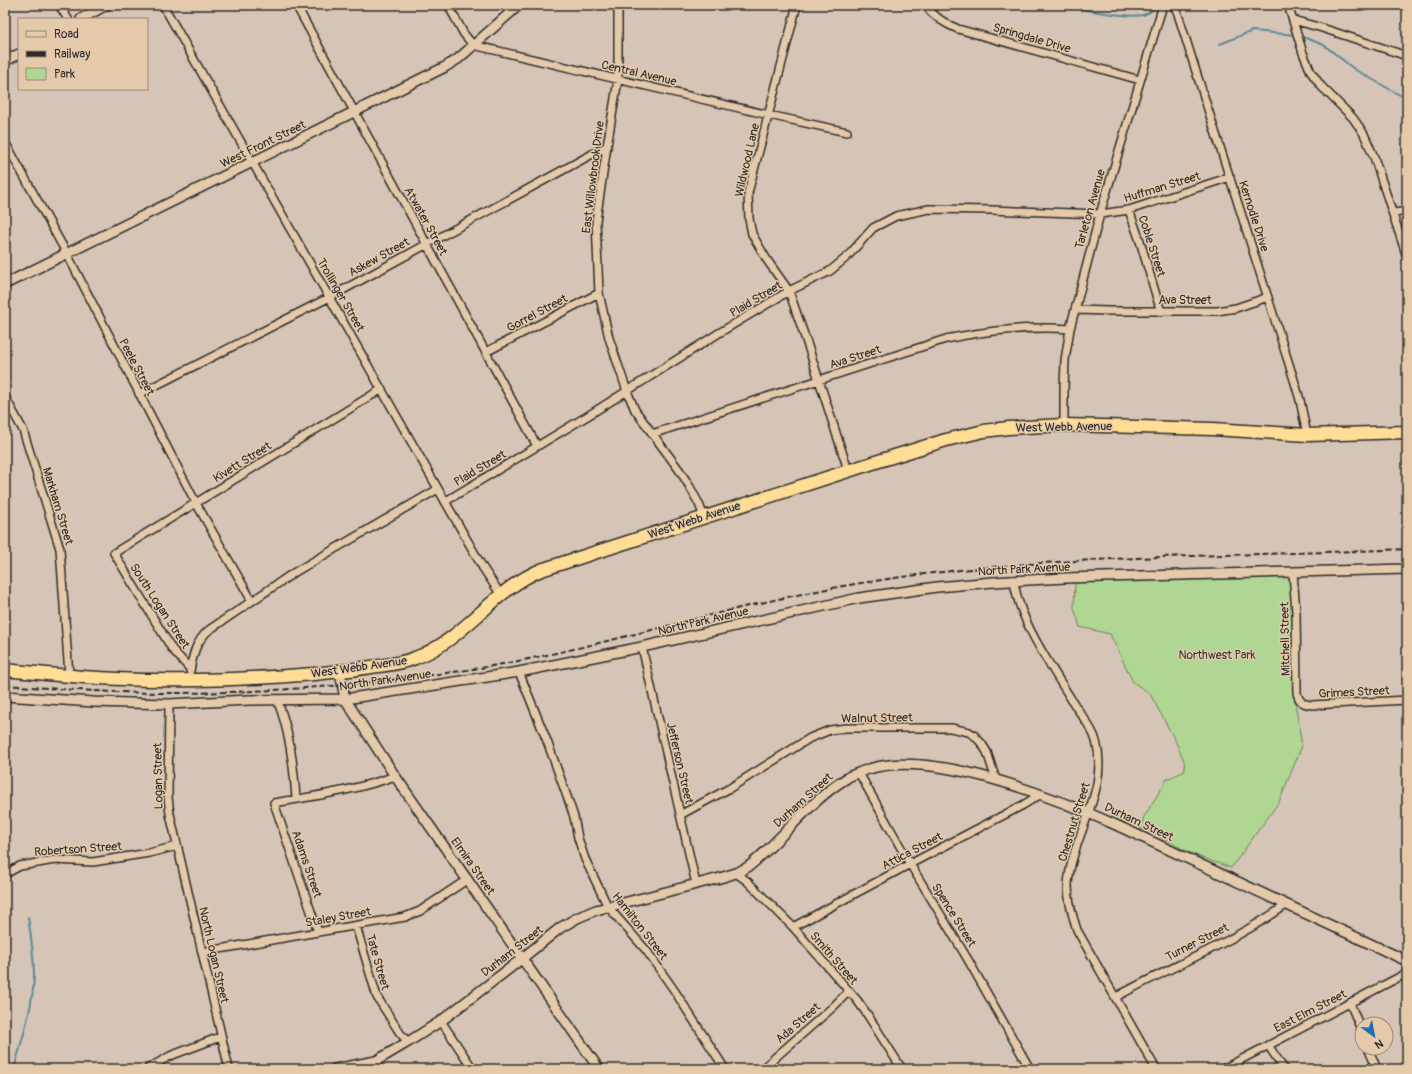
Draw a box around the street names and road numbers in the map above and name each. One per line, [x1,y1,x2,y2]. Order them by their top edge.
street label: Springdale Drive [991,20,1073,57]
street label: Central Avenue [600,58,678,89]
street label: West Front Street [218,117,309,172]
street label: East Willowbrook Drive [579,120,608,234]
street label: Wildwood Lane [732,122,763,198]
street label: Tarleton Avenue [1072,168,1109,251]
street label: Huffman Street [1122,169,1202,206]
street label: Kernodle Drive [1235,179,1272,254]
street label: Atwater Street [401,184,451,258]
street label: Coble Street [1135,214,1169,279]
street label: Askew Street [346,234,412,280]
street label: Trollinger Street [313,256,368,335]
street label: Plaid Street [727,278,785,321]
street label: Gorrel Street [504,291,570,336]
street label: Ava Street [1158,293,1212,308]
street label: Peele Street [115,336,158,398]
street label: Ava Street [828,342,883,373]
street label: West Webb Avenue [1016,419,1112,436]
street label: Kivett Street [210,439,274,486]
street label: Plaid Street [451,447,509,490]
street label: Markham Street [39,465,77,547]
street label: West Webb Avenue [646,498,742,543]
street label: North Park Avenue [977,560,1071,579]
street label: South Logan Street [126,561,193,652]
street label: Mitchell Street [1277,602,1294,676]
street label: North Park Avenue [656,604,750,639]
street label: West Webb Avenue [310,653,408,682]
street label: North Park Avenue [338,667,432,694]
street label: Grimes Street [1318,683,1390,702]
street label: Walnut Street [841,710,913,727]
street label: Jefferson Street [663,721,696,806]
street label: Logan Street [150,743,167,809]
street label: Durham Street [771,770,836,831]
street label: Chestnut Street [1055,781,1094,864]
street label: Durham Street [1102,800,1176,845]
street label: Adams Street [288,829,325,900]
street label: Attica Street [879,829,945,874]
street label: Elmira Street [447,835,498,898]
street label: Robertson Street [34,839,123,860]
street label: Spence Street [928,881,979,950]
street label: Hamilton Street [608,889,671,963]
street label: Staley Street [304,904,372,931]
street label: North Logan Street [195,906,232,1005]
street label: Turner Street [1163,920,1231,965]
street label: Durham Street [478,922,546,980]
street label: Smith Street [807,929,861,988]
street label: Tate Street [362,933,393,992]
street label: East Elm Street [1271,987,1349,1036]
street label: Ada Street [773,1000,824,1047]

